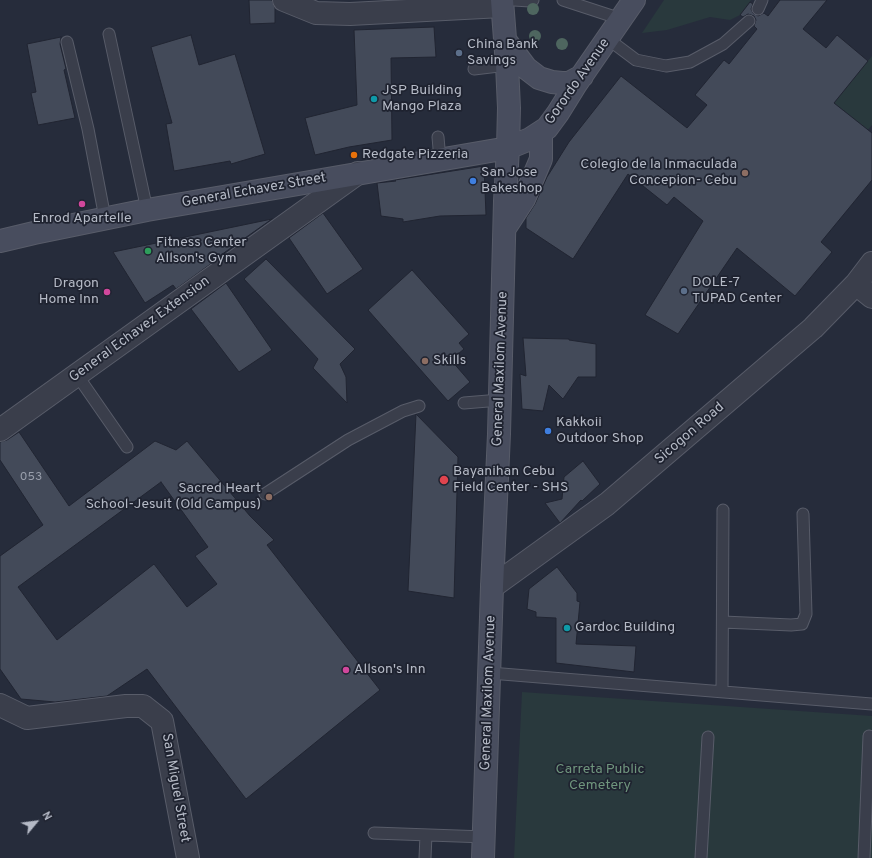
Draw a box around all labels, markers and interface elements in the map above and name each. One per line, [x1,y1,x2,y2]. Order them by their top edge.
street label: Gorordo Avenue [542,36,614,128]
place label: China Bank Savings [467,37,538,70]
marker: China Bank Savings [454,48,464,58]
place label: JSP Building Mango Plaza [382,83,462,116]
marker: JSP Building Mango Plaza [369,94,379,104]
place label: Redgate Pizzeria [362,147,468,163]
marker: Redgate Pizzeria [349,150,359,160]
place label: Colegio de la Inmaculada Concepion- Cebu [580,157,737,190]
place label: San Jose Bakeshop [481,165,542,198]
marker: Colegio de la Inmaculada Concepion- Cebu [740,168,750,178]
street label: General Echavez Street [181,170,327,212]
marker: San Jose Bakeshop [468,176,478,186]
marker: Enrod Apartelle [77,199,87,209]
place label: Enrod Apartelle [32,211,132,227]
place label: Fitness Center Allson's Gym [156,235,247,268]
marker: Fitness Center Allson's Gym [143,246,153,256]
street label: General Echavez Extension [66,273,214,387]
place label: DOLE-7 TUPAD Center [692,275,782,308]
place label: Dragon Home Inn [39,276,99,308]
marker: DOLE-7 TUPAD Center [679,286,689,296]
marker: Dragon Home Inn [102,287,112,297]
street label: General Maxilom Avenue [490,291,512,447]
place label: Skills [433,353,466,369]
marker: Skills [420,356,430,366]
street label: Sicogon Road [652,399,728,469]
place label: Kakkoii Outdoor Shop [556,415,644,448]
marker: Kakkoii Outdoor Shop [543,426,553,436]
place label: Bayanihan Cebu Field Center - SHS [453,464,568,496]
house number: 053 [20,471,42,485]
marker: Bayanihan Cebu Field Center - SHS [438,474,450,486]
place label: Sacred Heart School-Jesuit (Old Campus) [86,481,261,514]
marker: Sacred Heart School-Jesuit (Old Campus) [264,492,274,502]
street label: General Maxilom Avenue [478,615,500,771]
place label: Gardoc Building [575,620,675,636]
marker: Gardoc Building [562,623,572,633]
place label: Allson's Inn [354,662,426,678]
marker: Allson's Inn [341,665,351,675]
street label: San Miguel Street [157,732,193,844]
park label: Carreta Public Cemetery [556,762,644,794]
north arrow [16,802,56,842]
text: N [38,809,55,823]

